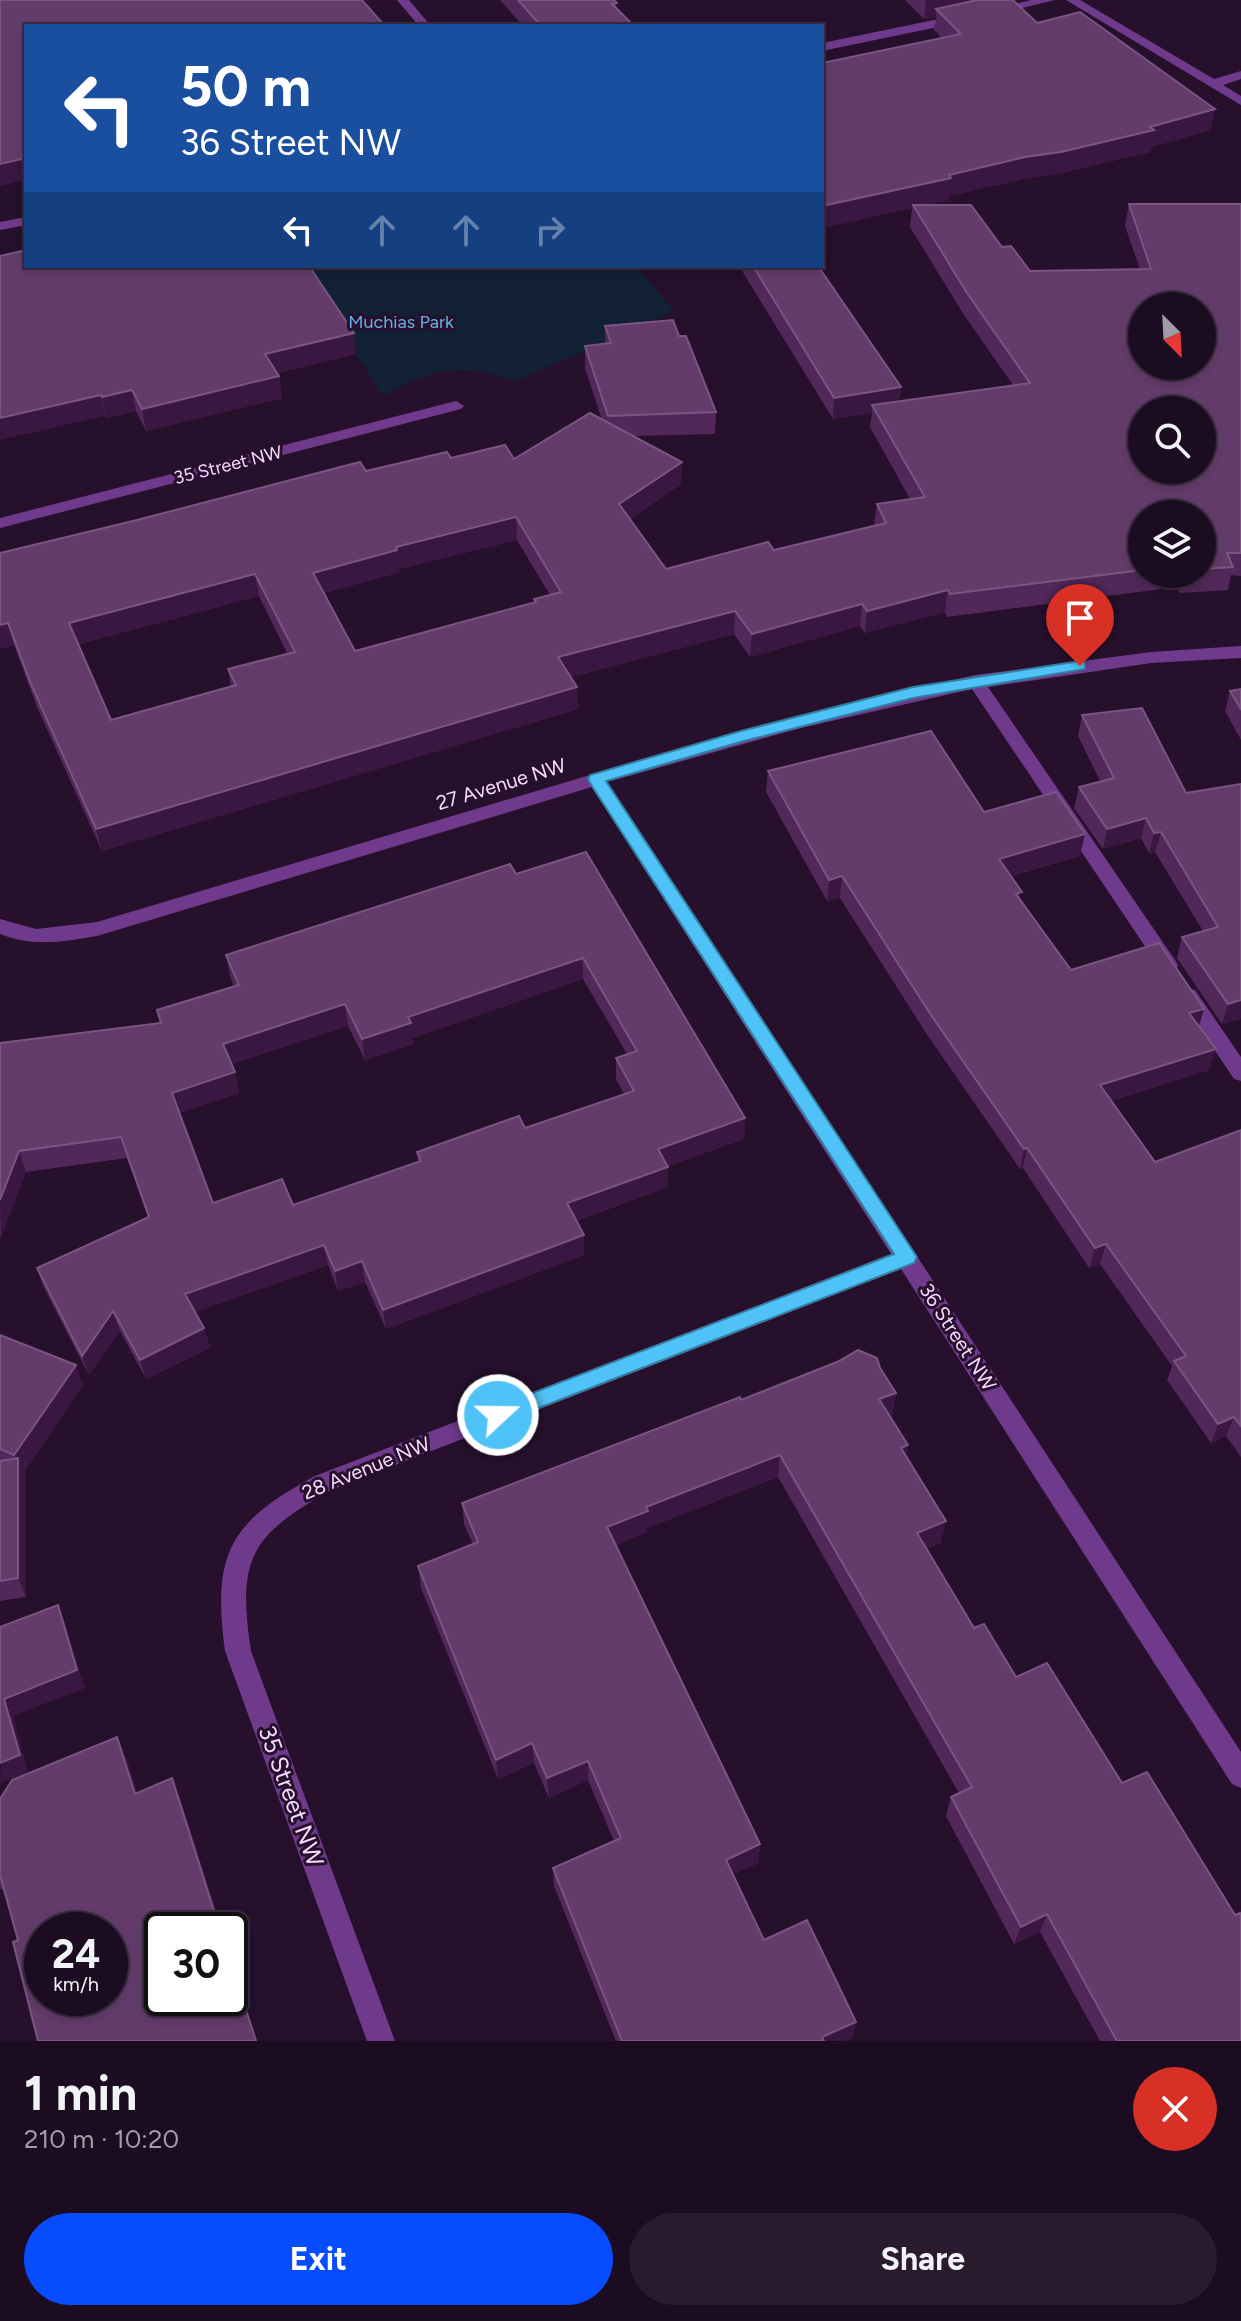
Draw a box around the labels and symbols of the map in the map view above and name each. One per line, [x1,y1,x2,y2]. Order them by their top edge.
north arrow [1128,292,1216,380]
park label: Muchias Park [348,311,454,333]
street label: 35 Street NW [172,441,285,489]
pin [1046,584,1114,666]
street label: 27 Avenue NW [433,753,569,815]
street label: 36 Street NW [915,1279,1001,1395]
position arrow [456,1373,540,1457]
street label: 28 Avenue NW [299,1431,433,1505]
street label: 35 Street NW [253,1722,330,1870]
speed limit sign: 30 [144,1912,248,2016]

